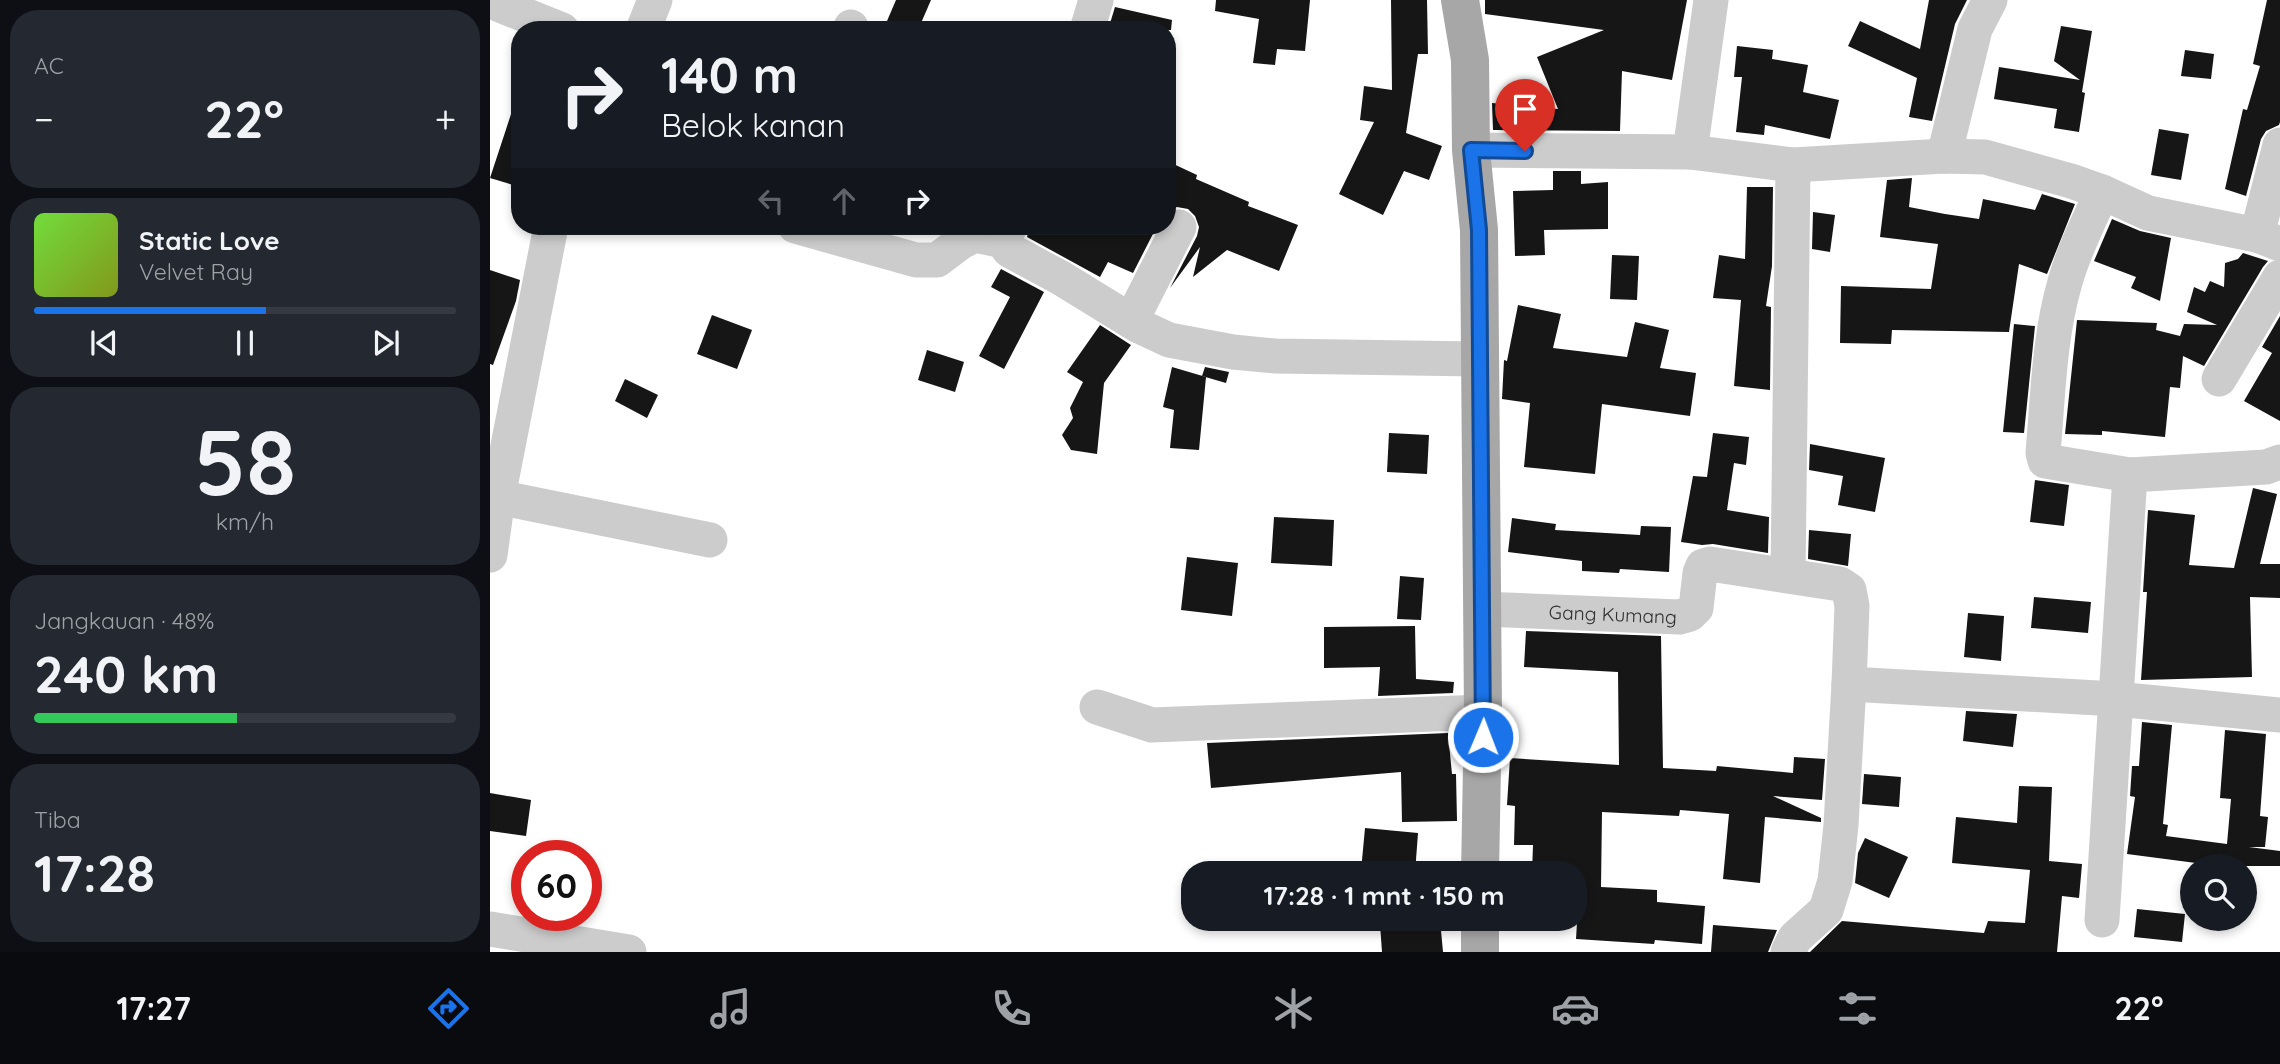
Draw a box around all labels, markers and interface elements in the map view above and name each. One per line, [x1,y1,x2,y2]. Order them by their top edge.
text: 140 m [661,44,798,105]
icon: right [546,49,637,140]
text: AC [34,51,64,80]
pin [1495,79,1555,151]
text: 22° [204,86,284,151]
icon: arrive [1506,90,1544,128]
text: − [34,95,54,143]
text: + [435,95,456,143]
text: Belok kanan [661,105,845,145]
icon: left [752,182,790,220]
icon: ahead [825,182,863,220]
icon: right [898,182,936,220]
text: Static Love [139,224,280,257]
text: Velvet Ray [139,257,253,286]
icon: previous [85,324,123,362]
icon: pause [226,324,264,362]
icon: next [367,324,405,362]
text: 58 [194,404,296,518]
text: km/h [216,507,274,536]
street label: Gang Kumang [1548,600,1677,629]
text: Jangkauan · 48% [34,606,214,635]
text: 240 km [34,641,218,706]
position arrow [1446,700,1520,774]
text: Tiba [34,805,81,834]
text: 17:28 [34,840,155,905]
speed limit sign: 60 [511,840,602,931]
map controls [2180,854,2257,931]
button: search [2180,854,2257,931]
text: 17:28 · 1 mnt · 150 m [1264,879,1505,912]
icon: directions [424,984,473,1033]
icon: music [706,984,755,1033]
icon: phone [987,984,1036,1033]
icon: climate [1269,984,1318,1033]
icon: car [1551,984,1600,1033]
icon: filters [1833,984,1882,1033]
text: 17:27 [116,988,191,1028]
text: 22° [2115,988,2164,1028]

